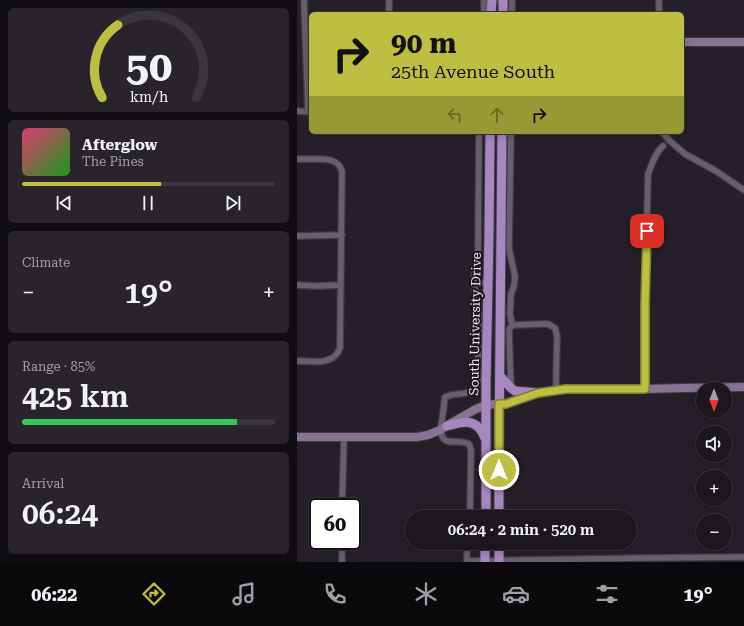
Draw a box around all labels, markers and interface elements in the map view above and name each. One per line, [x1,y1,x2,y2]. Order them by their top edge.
text: 90 m [391,27,456,60]
icon: right [325,28,377,80]
text: 50 [125,42,172,91]
text: 25th Avenue South [391,61,555,82]
text: km/h [129,89,168,105]
icon: left [444,104,466,126]
icon: ahead [486,104,508,126]
icon: right [528,104,550,126]
text: Afterglow [82,136,157,154]
text: The Pines [82,154,144,169]
icon: previous [53,192,75,214]
icon: pause [137,192,159,214]
icon: next [222,192,244,214]
pin [630,214,664,248]
icon: arrive [636,220,658,242]
street label: South University Drive [466,252,484,396]
text: Climate [22,255,70,270]
text: 19° [124,275,173,310]
text: − [22,280,34,305]
text: + [263,280,275,305]
text: Range · 85% [22,359,95,374]
text: 425 km [22,379,129,414]
north arrow [696,382,732,418]
map controls [696,382,732,550]
button: sound [696,426,732,462]
position arrow [478,449,520,491]
button: + [696,470,732,506]
text: Arrival [22,476,64,491]
text: 06:24 [22,496,98,531]
speed limit sign: 60 [309,498,361,550]
button: − [696,514,732,550]
text: 06:24 · 2 min · 520 m [448,521,594,539]
icon: directions [140,580,168,608]
icon: music [230,580,258,608]
icon: phone [321,580,349,608]
icon: climate [412,580,440,608]
icon: car [502,580,530,608]
icon: filters [593,580,621,608]
text: 06:22 [31,584,77,605]
text: 19° [684,584,713,605]

